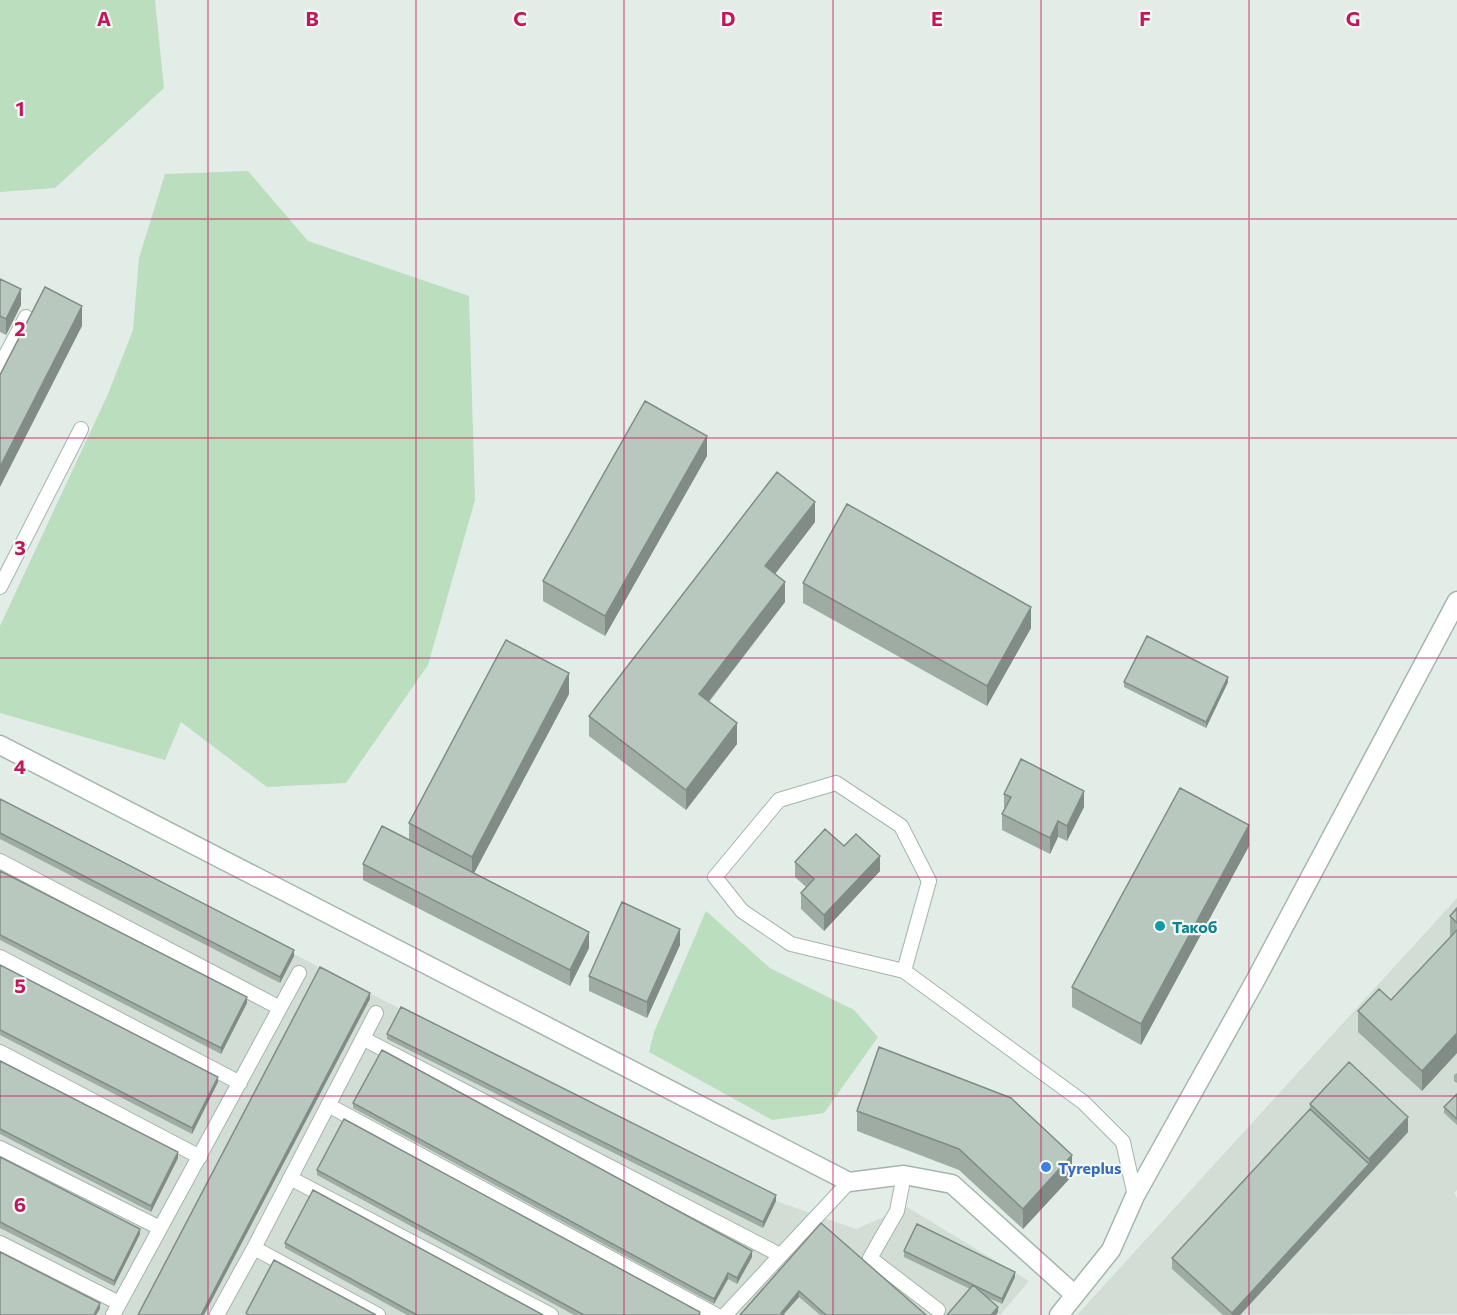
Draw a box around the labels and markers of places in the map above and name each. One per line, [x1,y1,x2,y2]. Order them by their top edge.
place label: Такоб [1172,917,1218,936]
marker: Такоб [1153,919,1167,933]
place label: Tyreplus [1058,1158,1121,1177]
marker: Tyreplus [1039,1160,1053,1174]

